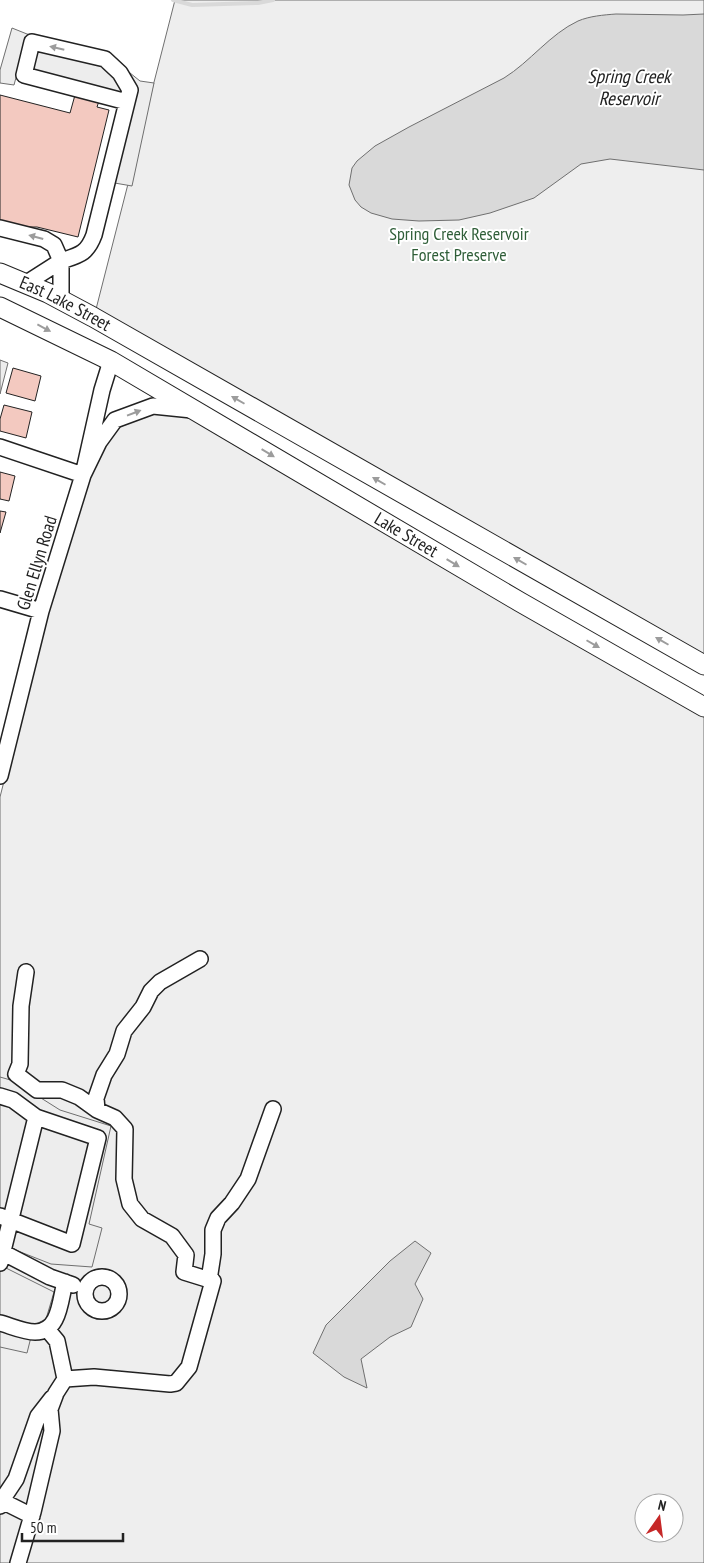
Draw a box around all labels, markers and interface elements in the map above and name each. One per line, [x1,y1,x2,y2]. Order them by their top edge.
one-way arrow [50,44,65,52]
water label: Spring Creek Reservoir [588,64,673,110]
park label: Spring Creek Reservoir Forest Preserve [389,222,529,266]
one-way arrow [28,233,43,241]
street label: East Lake Street [16,270,115,336]
one-way arrow [37,324,51,332]
one-way arrow [231,396,244,405]
one-way arrow [127,409,142,417]
one-way arrow [261,449,274,458]
one-way arrow [372,476,386,485]
street label: Lake Street [370,507,442,562]
street label: Glen Ellyn Road [11,513,62,613]
one-way arrow [514,556,527,565]
one-way arrow [446,558,459,567]
one-way arrow [654,637,669,645]
one-way arrow [586,640,601,648]
north arrow [634,1493,684,1543]
text: N [656,1496,668,1515]
scale bar [22,1510,124,1542]
text: 50 m [30,1518,56,1537]

